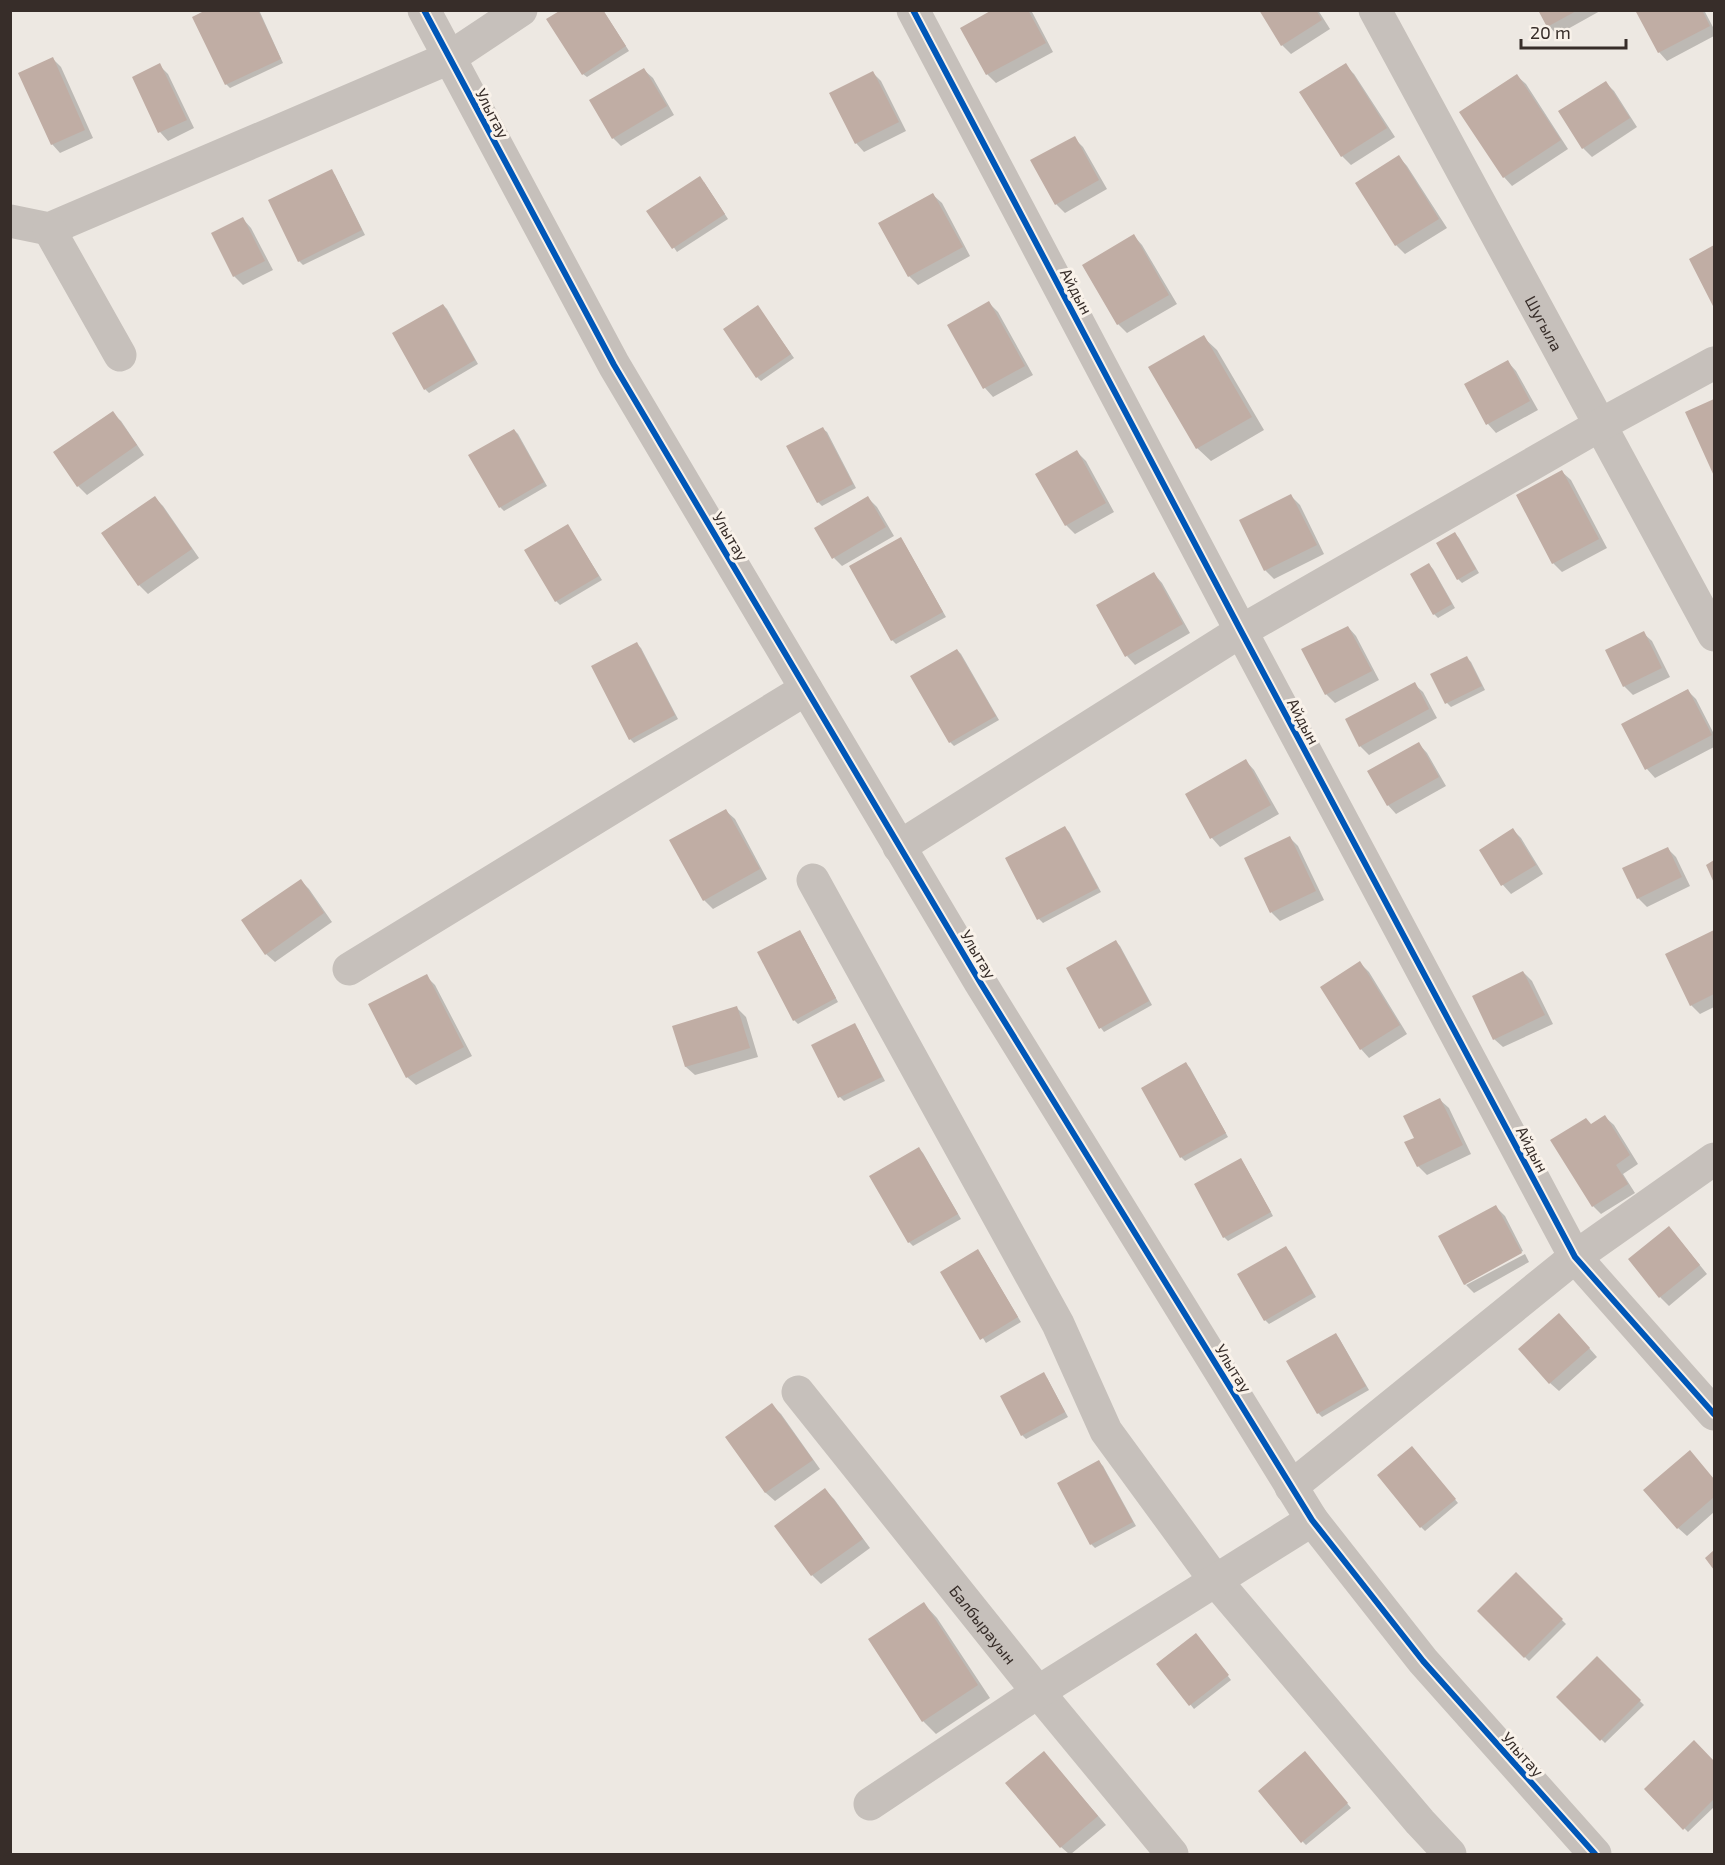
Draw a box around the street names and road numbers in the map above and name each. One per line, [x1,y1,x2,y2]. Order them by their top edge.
street label: Улытау [471,85,514,142]
street label: Айдын [1057,265,1097,317]
street label: Шугыла [1522,292,1567,354]
street label: Улытау [708,508,753,565]
street label: Айдын [1284,695,1324,747]
street label: Улытау [956,926,1001,983]
street label: Айдын [1513,1123,1553,1175]
street label: Улытау [1211,1340,1257,1397]
street label: Балбырауын [946,1581,1021,1667]
street label: Улытау [1497,1728,1548,1781]

